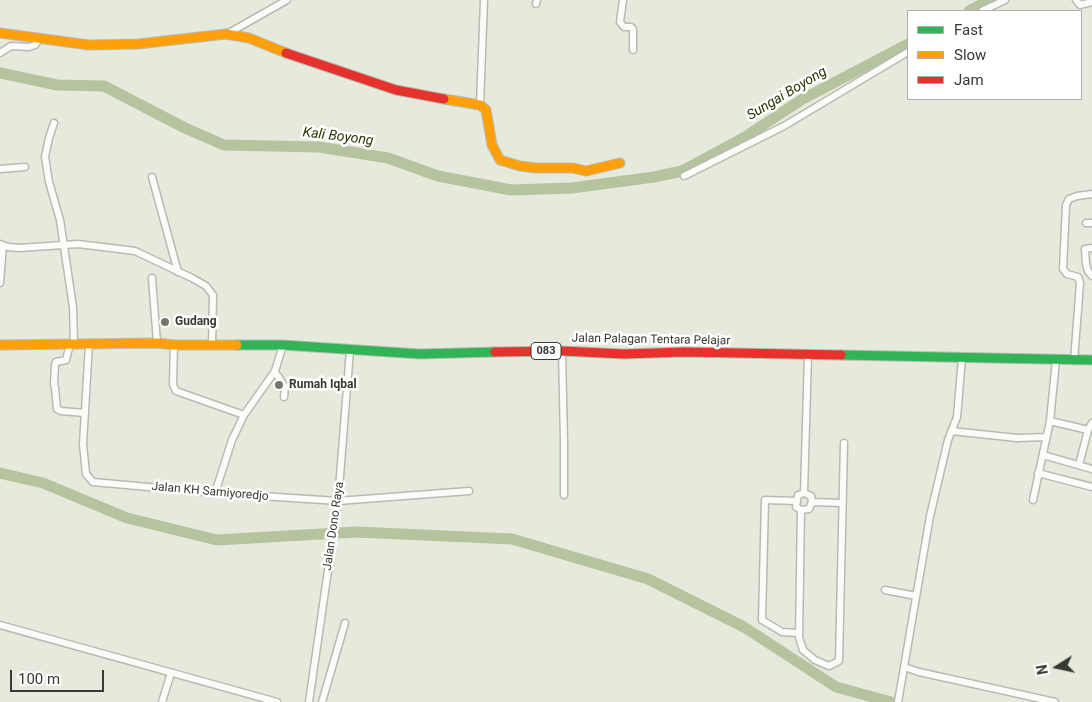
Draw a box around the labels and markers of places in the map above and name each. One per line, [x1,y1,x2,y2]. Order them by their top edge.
place label: Gudang [175,315,217,329]
marker: Gudang [159,316,171,328]
place label: Rumah Iqbal [289,378,357,392]
marker: Rumah Iqbal [273,379,285,391]

